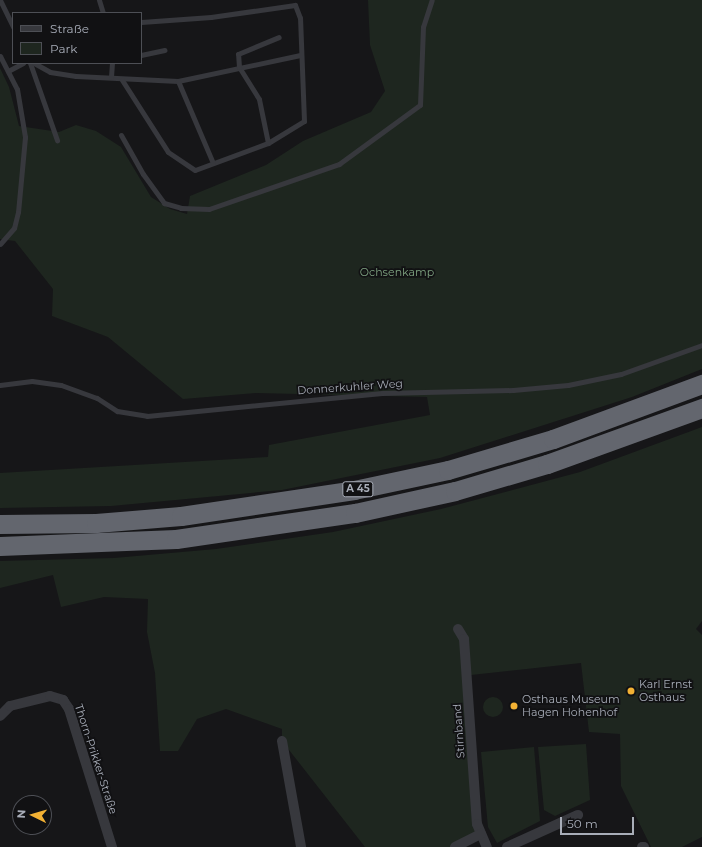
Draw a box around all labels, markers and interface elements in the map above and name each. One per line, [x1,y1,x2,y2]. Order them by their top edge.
legend [12,12,142,64]
text: Straße [50,21,89,36]
text: Park [50,41,77,56]
park label: Ochsenkamp [360,265,434,279]
street label: Donnerkuhler Weg [297,377,403,397]
road number: A 45 [342,481,374,497]
place label: Karl Ernst Osthaus [639,678,692,704]
marker: Karl Ernst Osthaus [626,686,636,696]
place label: Osthaus Museum Hagen Hohenhof [522,693,620,719]
marker: Osthaus Museum Hagen Hohenhof [509,701,519,711]
street label: Thorn-Prikker-Straße [72,702,120,816]
street label: Stirnband [451,703,467,759]
north arrow [12,795,52,835]
text: N [14,809,28,819]
scale bar [562,809,636,835]
text: 50 m [567,816,598,831]

